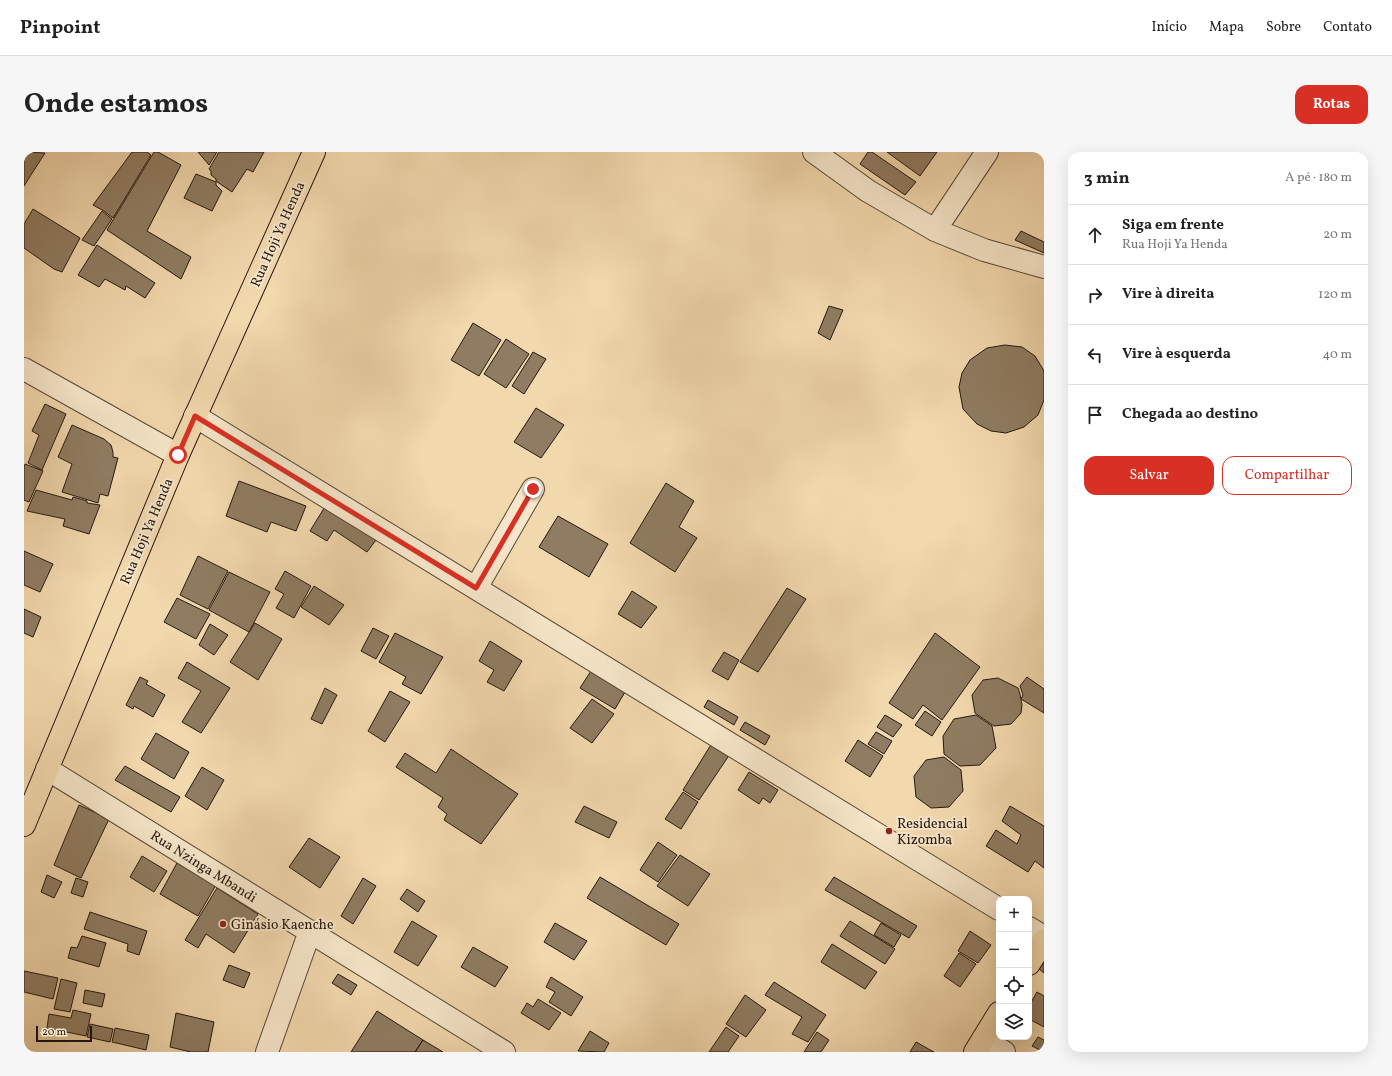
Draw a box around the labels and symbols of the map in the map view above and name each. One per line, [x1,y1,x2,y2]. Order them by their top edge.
street label: Rua Hoji Ya Henda [247,179,310,290]
route start [169,446,187,464]
street label: Rua Hoji Ya Henda [116,475,178,588]
route end [524,480,542,498]
place label: Residencial Kizomba [897,815,968,850]
marker: Residencial Kizomba [884,826,894,836]
street label: Rua Nzinga Mbandi [146,827,260,908]
place label: Ginásio Kaenche [231,916,334,935]
marker: Ginásio Kaenche [218,919,228,929]
scale bar [36,1024,92,1043]

